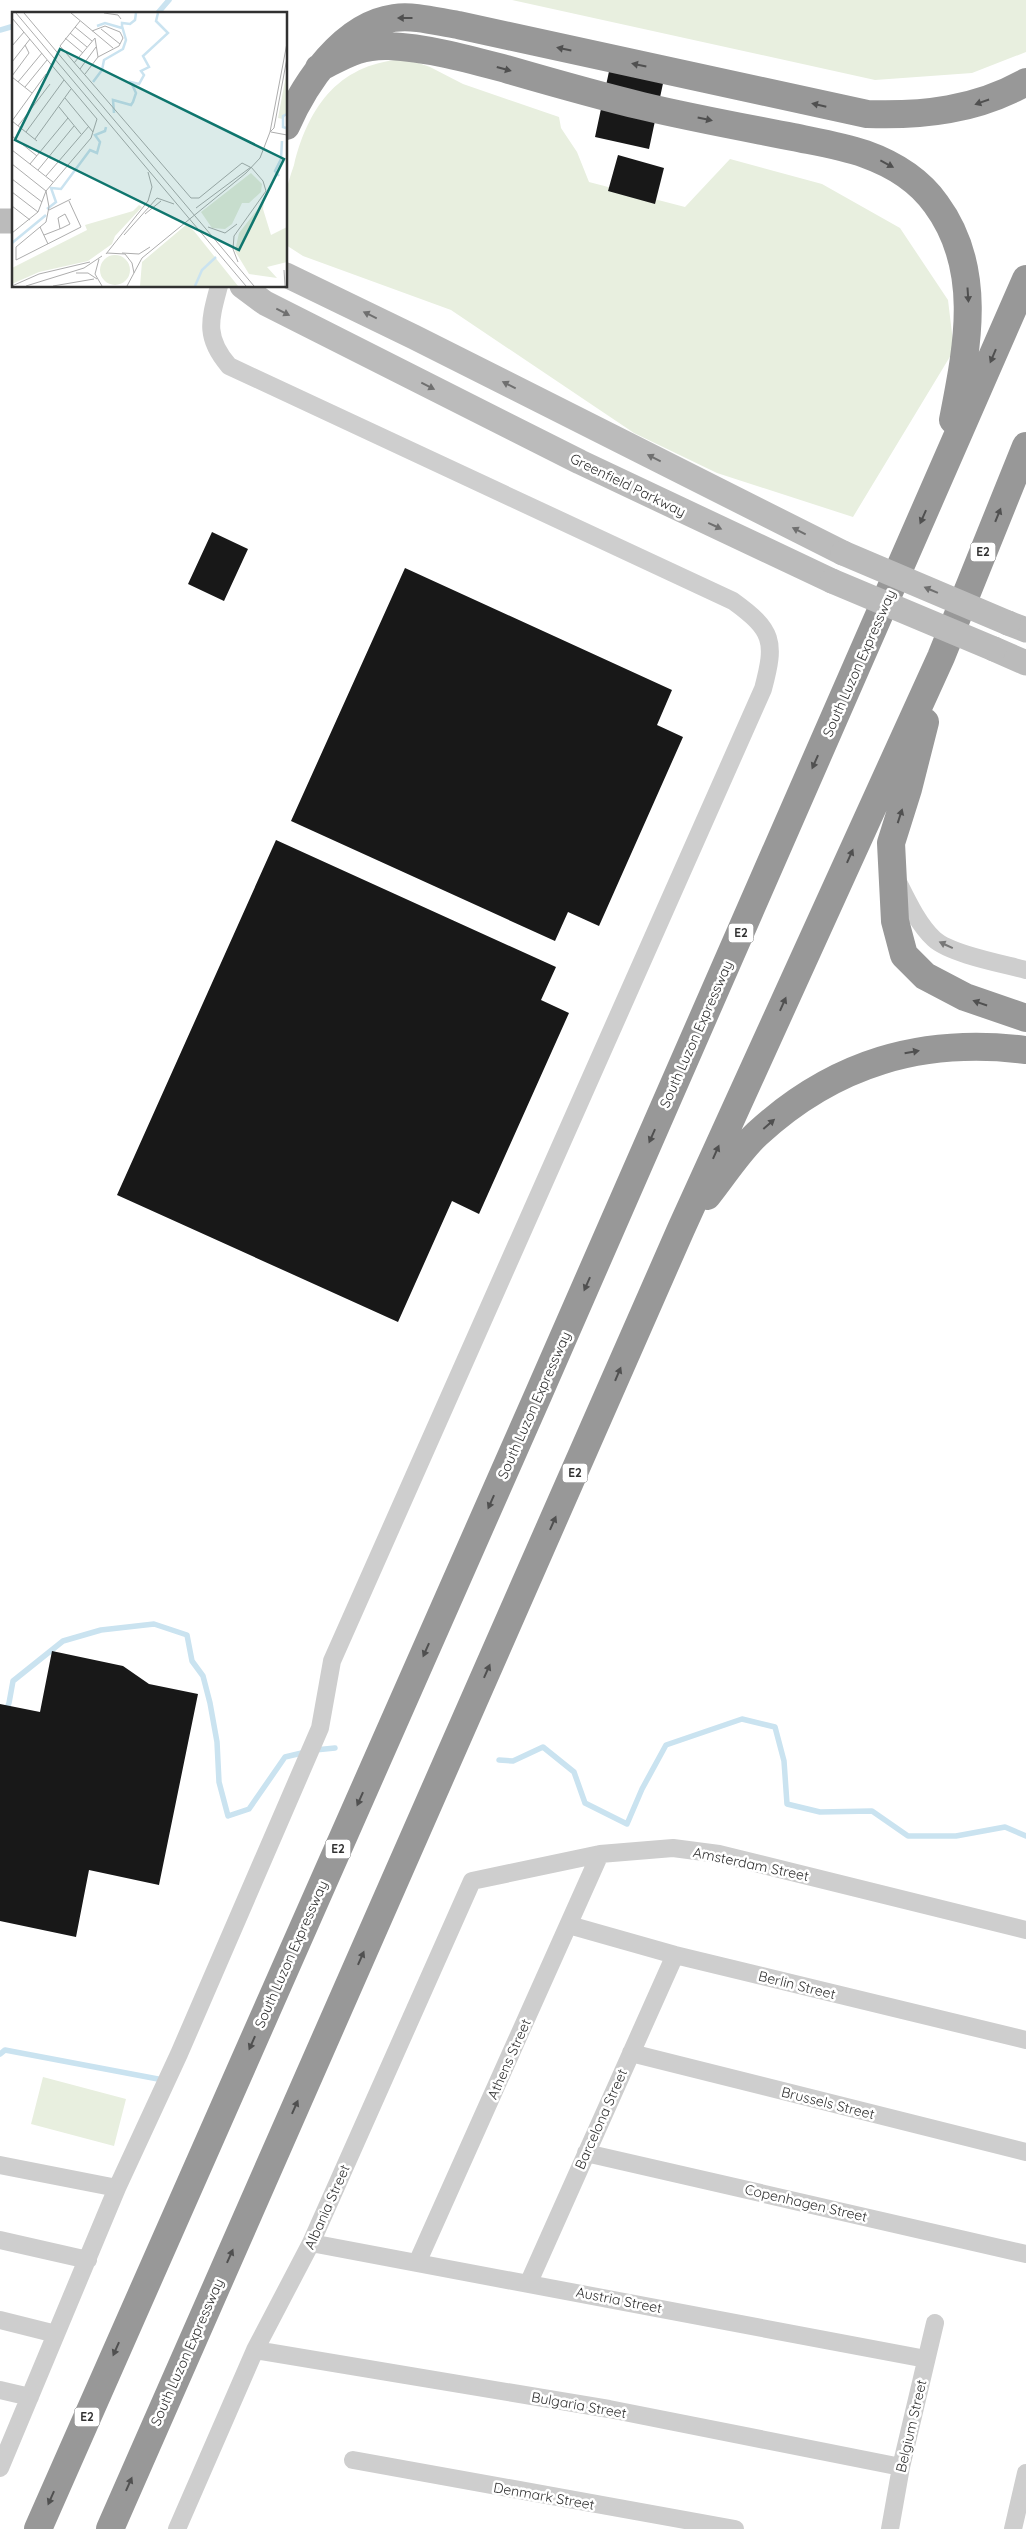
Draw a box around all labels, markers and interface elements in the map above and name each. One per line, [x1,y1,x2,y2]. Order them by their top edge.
inset map [12,12,288,288]
one-way arrow [397,14,413,22]
one-way arrow [557,45,572,53]
one-way arrow [631,61,646,69]
one-way arrow [496,65,511,73]
one-way arrow [974,98,989,106]
one-way arrow [811,101,826,109]
one-way arrow [697,115,713,123]
one-way arrow [880,159,894,168]
one-way arrow [964,288,972,304]
one-way arrow [276,308,290,316]
one-way arrow [363,311,377,319]
one-way arrow [988,349,996,363]
one-way arrow [502,381,516,389]
one-way arrow [421,382,435,390]
street label: Greenfield Parkway [567,449,689,521]
one-way arrow [647,454,662,462]
one-way arrow [995,508,1003,522]
one-way arrow [918,510,926,524]
one-way arrow [708,523,722,531]
one-way arrow [792,527,807,535]
road number: E2 [970,542,996,562]
street label: South Luzon Expressway [818,586,900,740]
one-way arrow [924,586,938,594]
one-way arrow [811,755,819,769]
one-way arrow [896,808,904,823]
one-way arrow [847,849,855,863]
road number: E2 [728,924,754,942]
one-way arrow [939,941,953,949]
street label: South Luzon Expressway [655,957,737,1111]
one-way arrow [779,997,787,1011]
one-way arrow [972,998,987,1006]
one-way arrow [904,1047,920,1055]
one-way arrow [762,1119,775,1130]
one-way arrow [648,1129,656,1143]
one-way arrow [712,1145,720,1159]
one-way arrow [582,1277,590,1291]
street label: South Luzon Expressway [493,1328,575,1482]
one-way arrow [615,1367,623,1381]
road number: E2 [562,1464,588,1482]
one-way arrow [487,1495,495,1509]
one-way arrow [549,1516,557,1530]
one-way arrow [421,1643,429,1657]
one-way arrow [484,1664,492,1678]
one-way arrow [356,1792,364,1806]
road number: E2 [326,1840,350,1858]
street label: Amsterdam Street [691,1843,811,1885]
street label: South Luzon Expressway [250,1877,332,2031]
one-way arrow [357,1951,365,1965]
street label: Berlin Street [757,1967,838,2003]
street label: Athens Street [483,2016,535,2102]
one-way arrow [247,2036,255,2050]
street label: Barcelona Street [571,2066,631,2172]
street label: Brussels Street [780,2083,877,2123]
one-way arrow [292,2100,300,2114]
street label: Albania Street [300,2162,354,2252]
street label: Copenhagen Street [743,2180,869,2226]
one-way arrow [226,2249,234,2263]
street label: South Luzon Expressway [146,2275,228,2429]
street label: Austria Street [575,2283,664,2317]
one-way arrow [112,2342,120,2356]
street label: Belgium Street [892,2378,930,2474]
street label: Bulgaria Street [530,2388,628,2422]
road number: E2 [74,2408,100,2426]
one-way arrow [126,2477,134,2491]
street label: Denmark Street [492,2478,596,2514]
one-way arrow [47,2491,55,2505]

